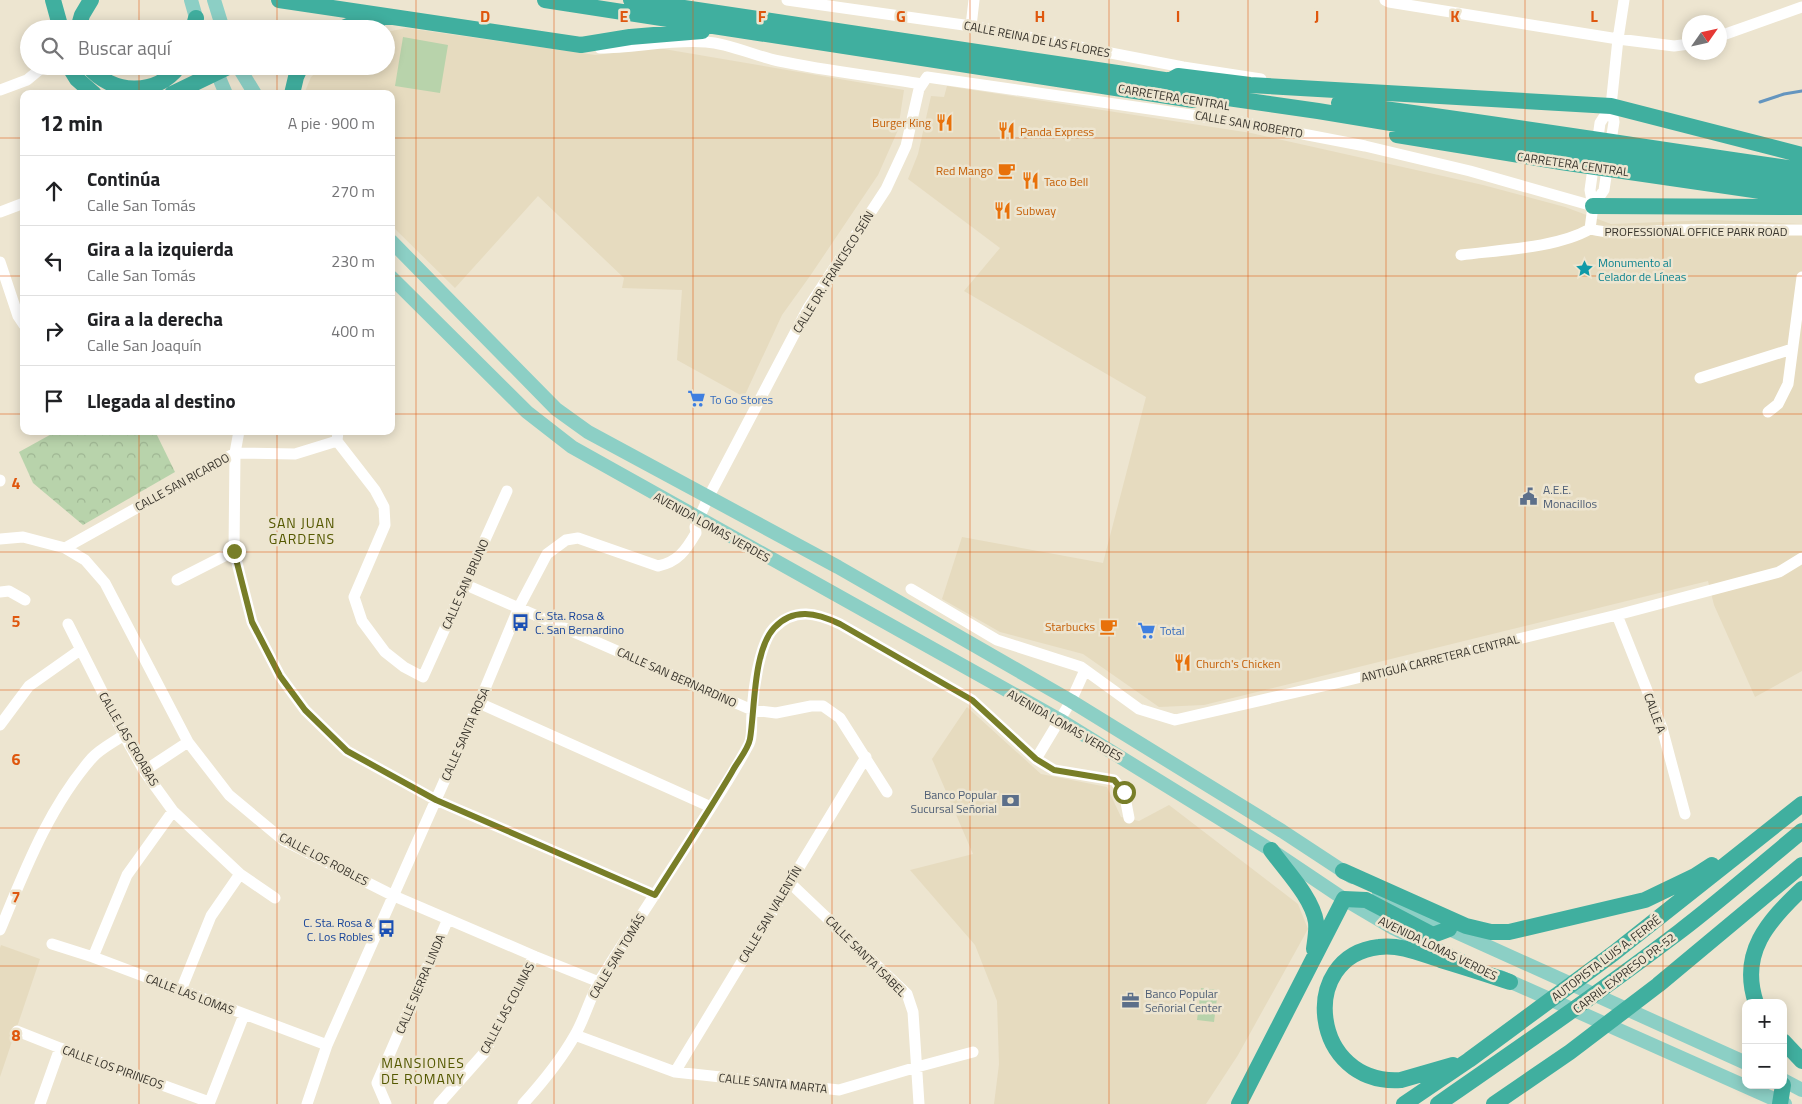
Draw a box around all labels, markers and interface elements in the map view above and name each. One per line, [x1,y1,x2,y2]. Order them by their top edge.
text: D [480,4,490,28]
text: E [620,4,629,28]
text: F [758,4,767,28]
text: G [896,4,906,28]
text: H [1035,4,1045,28]
text: I [1176,4,1180,28]
text: J [1315,4,1319,28]
text: K [1450,4,1460,28]
text: L [1590,4,1598,28]
north arrow [1682,15,1727,60]
street label: CALLE REINA DE LAS FLORES [962,16,1112,62]
search box [20,20,395,75]
text: Buscar aquí [78,33,171,62]
icon: search [38,34,66,62]
street label: CARRETERA CENTRAL [1117,79,1232,115]
street label: CALLE SAN ROBERTO [1194,105,1305,143]
text: 12 min [40,107,103,139]
text: A pie · 900 m [288,111,375,135]
restaurant icon: Burger King [935,112,955,132]
place label: Burger King [872,113,931,132]
restaurant icon: Panda Express [996,121,1016,141]
place label: Panda Express [1020,122,1095,141]
street label: CARRETERA CENTRAL [1516,147,1630,181]
cafe icon: Red Mango [997,160,1017,180]
place label: Red Mango [936,161,993,180]
text: Continúa [87,164,160,193]
restaurant icon: Taco Bell [1020,171,1040,191]
place label: Taco Bell [1044,172,1088,191]
icon: ahead [40,177,68,205]
text: 270 m [331,179,375,203]
text: Calle San Tomás [87,193,196,217]
restaurant icon: Subway [992,200,1012,220]
place label: Subway [1016,201,1056,220]
street label: CALLE DR. FRANCISCO SEÍN [788,207,878,337]
street label: PROFESSIONAL OFFICE PARK ROAD [1605,222,1788,241]
text: Gira a la izquierda [87,234,234,263]
icon: left [40,247,68,275]
text: 230 m [331,249,375,273]
place label: Monumento al Celador de Líneas [1598,253,1687,286]
place icon: Monumento al Celador de Líneas [1574,259,1594,279]
text: Calle San Tomás [87,263,196,287]
text: Gira a la derecha [87,304,223,333]
icon: right [40,317,68,345]
text: 400 m [331,319,375,343]
text: Calle San Joaquín [87,333,202,357]
text: Llegada al destino [87,386,236,415]
icon: arrive [40,387,68,415]
supermarket icon: To Go Stores [686,389,706,409]
place label: To Go Stores [710,390,774,409]
street label: CALLE SAN RICARDO [131,448,233,516]
text: 4 [12,471,21,495]
place label: A.E.E. Monacillos [1543,480,1598,513]
public building icon: A.E.E. Monacillos [1519,486,1539,506]
street label: AVENIDA LOMAS VERDES [650,487,774,567]
district label: SAN JUAN GARDENS [268,512,336,549]
street label: CALLE SAN BRUNO [437,536,493,632]
route end [223,540,246,563]
place label: C. Sta. Rosa & C. San Bernardino [535,606,624,639]
text: 5 [12,609,21,633]
bus stop icon: C. Sta. Rosa & C. San Bernardino [511,612,531,632]
cafe icon: Starbucks [1099,616,1119,636]
place label: Starbucks [1045,617,1095,636]
supermarket icon: Total [1136,620,1156,640]
place label: Total [1160,621,1185,640]
street label: ANTIGUA CARRETERA CENTRAL [1359,629,1521,687]
street label: CALLE SAN BERNARDINO [614,642,740,712]
restaurant icon: Church's Chicken [1172,653,1192,673]
place label: Church's Chicken [1196,654,1281,673]
street label: CALLE SANTA ROSA [436,684,494,784]
street label: AVENIDA LOMAS VERDES [1004,684,1126,766]
street label: CALLE LAS CROABAS [94,688,164,790]
street label: CALLE A [1639,690,1671,736]
text: 6 [12,747,21,771]
route start [1113,781,1136,804]
place label: Banco Popular Sucursal Señorial [910,785,997,818]
bank icon: Banco Popular Sucursal Señorial [1001,791,1021,811]
street label: CALLE LOS ROBLES [276,827,372,891]
street label: CALLE SAN VALENTÍN [733,862,807,966]
text: 7 [12,885,20,909]
street label: CALLE SAN TOMÁS [584,910,650,1002]
street label: AUTOPISTA LUIS A. FERRÉ [1547,910,1665,1006]
street label: CALLE SANTA ISABEL [821,911,911,1001]
street label: AVENIDA LOMAS VERDES [1375,911,1501,985]
place label: C. Sta. Rosa & C. Los Robles [303,913,374,946]
bus stop icon: C. Sta. Rosa & C. Los Robles [377,919,397,939]
street label: CARRIL EXPRESO PR-52 [1569,928,1679,1018]
street label: CALLE SIERRA LINDA [390,931,450,1037]
street label: CALLE LAS COLINAS [475,959,539,1057]
street label: CALLE LAS LOMAS [143,968,237,1020]
place label: Banco Popular Señorial Center [1145,984,1222,1017]
office icon: Banco Popular Señorial Center [1121,990,1141,1010]
map controls [1742,999,1787,1089]
button: + [1742,999,1787,1044]
text: 8 [12,1023,21,1047]
street label: CALLE LOS PIRINEOS [60,1040,166,1094]
button: − [1742,1044,1787,1089]
district label: MANSIONES DE ROMANY [381,1052,465,1089]
street label: CALLE SANTA MARTA [718,1068,828,1098]

